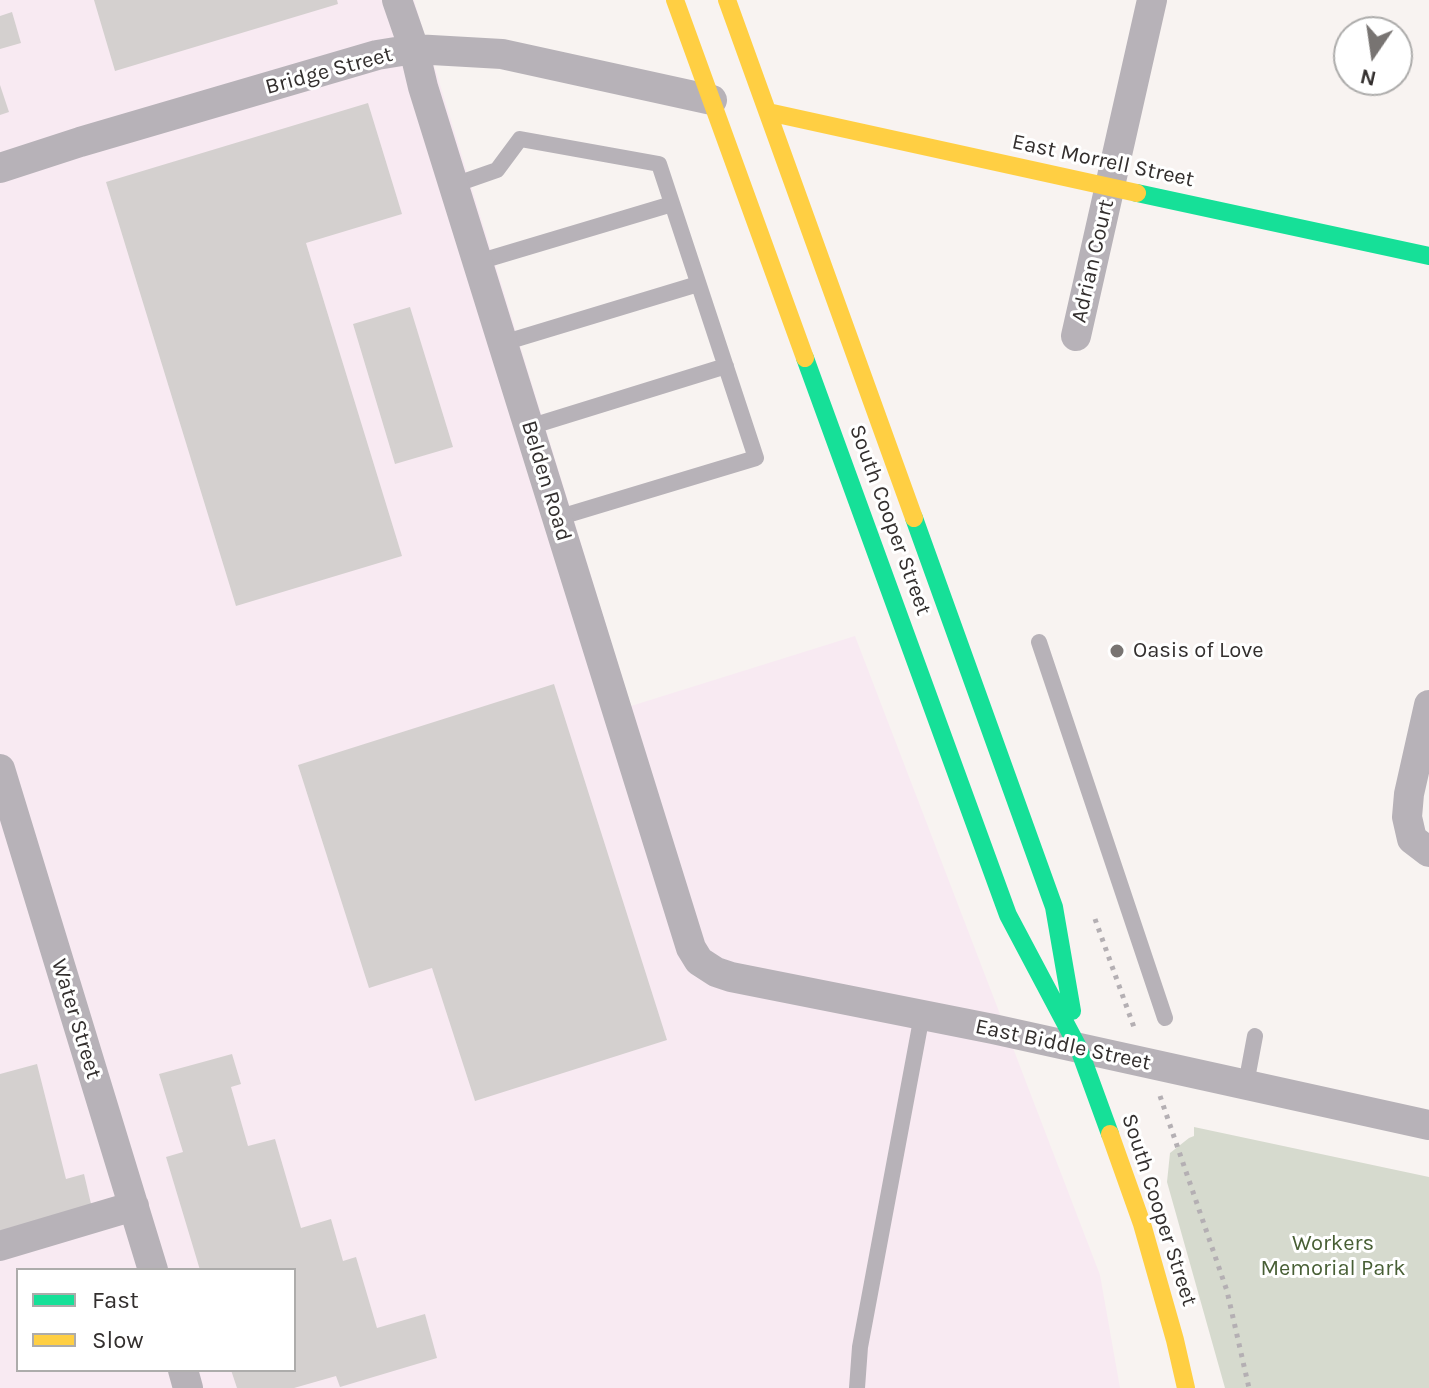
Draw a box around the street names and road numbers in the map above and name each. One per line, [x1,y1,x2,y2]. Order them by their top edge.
street label: Bridge Street [263,41,395,101]
street label: East Morrell Street [1010,129,1196,193]
street label: Adrian Court [1066,197,1120,325]
street label: Belden Road [515,418,577,544]
street label: South Cooper Street [843,421,937,619]
street label: Water Street [45,956,107,1082]
street label: East Biddle Street [973,1013,1153,1077]
street label: South Cooper Street [1115,1110,1203,1310]

